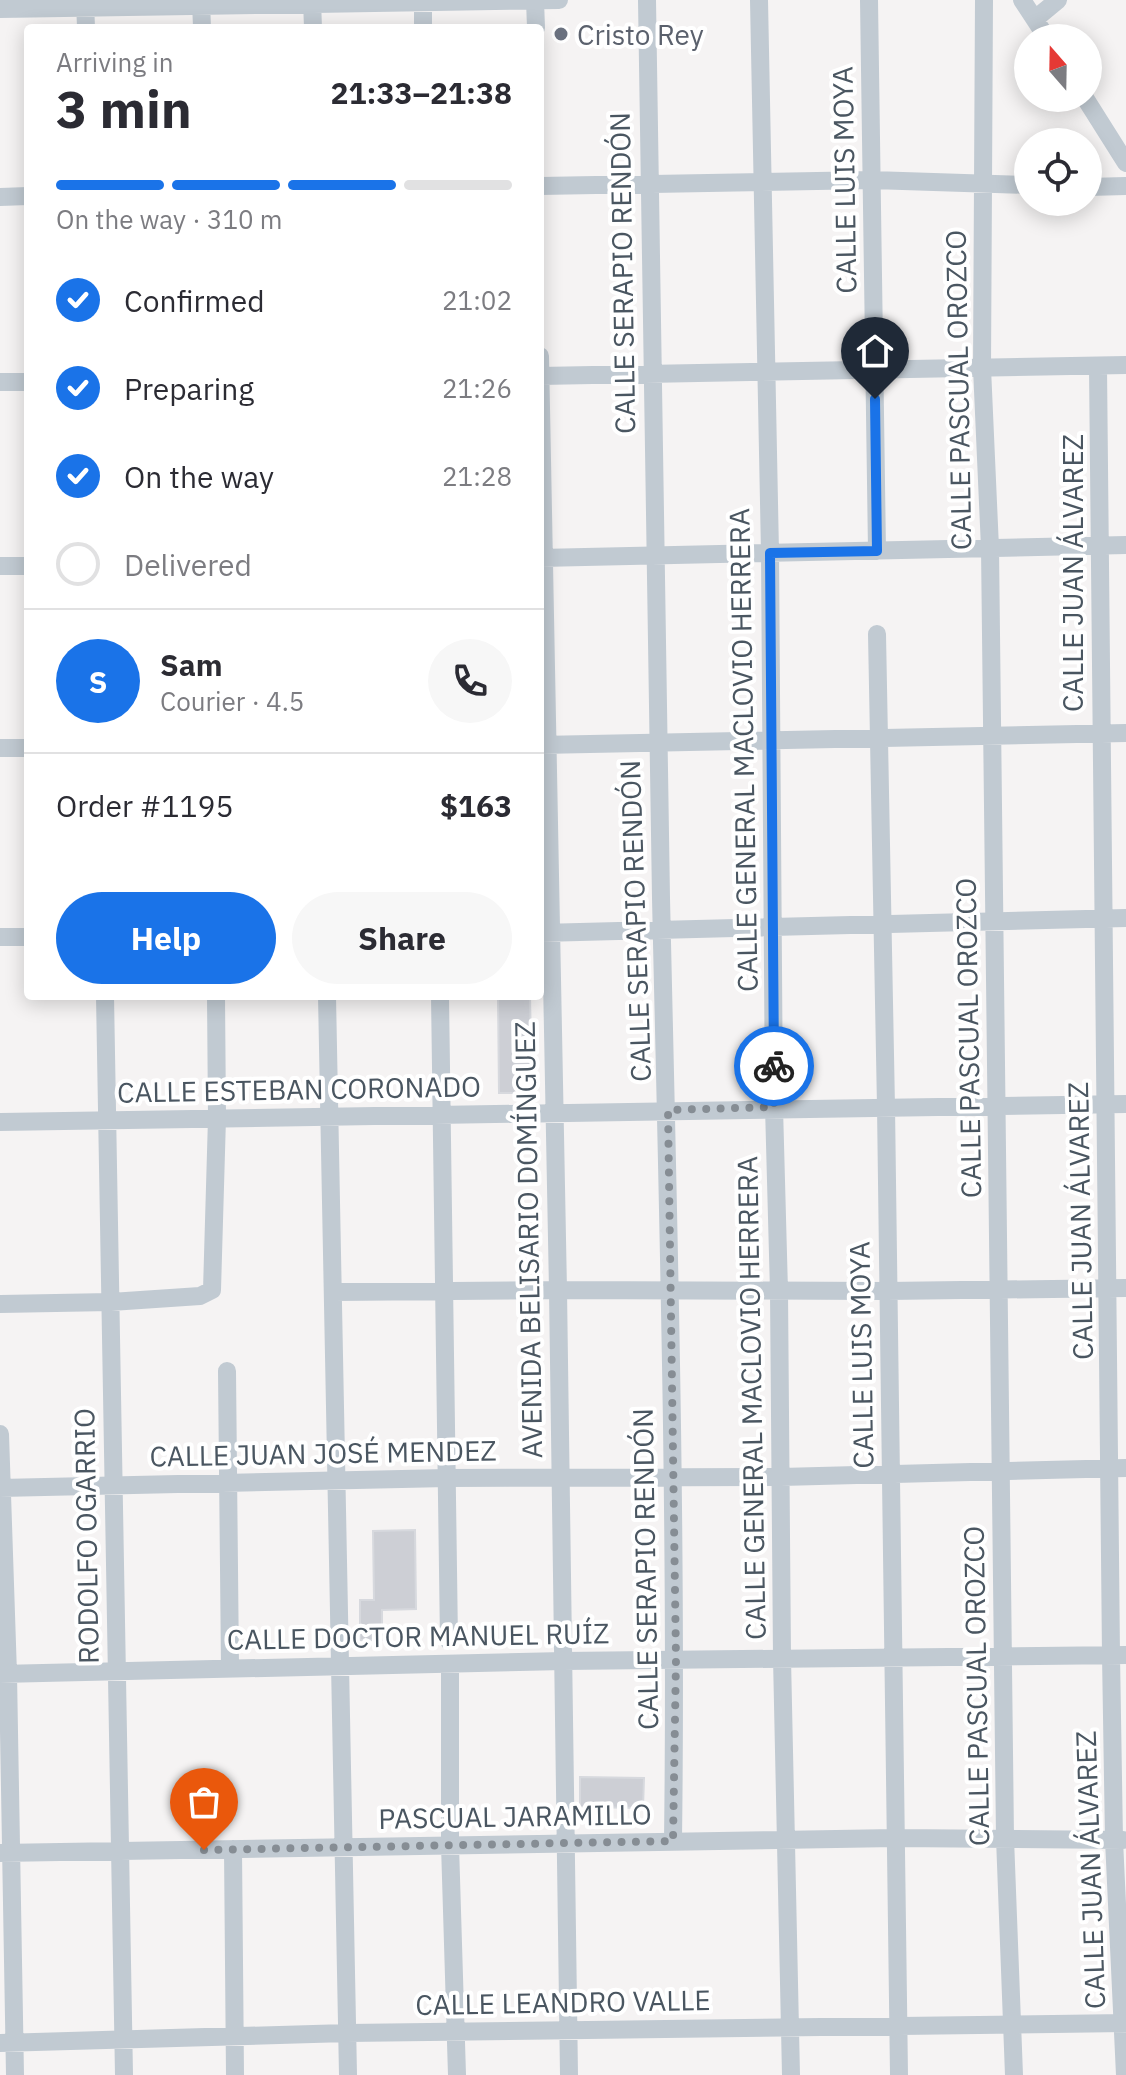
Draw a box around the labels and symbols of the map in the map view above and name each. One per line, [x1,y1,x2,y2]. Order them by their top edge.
place label: Cristo Rey [577,16,704,53]
north arrow [1014,24,1102,112]
marker: Cristo Rey [552,25,570,43]
street label: CALLE LUIS MOYA [824,66,864,294]
street label: CALLE SERAPIO RENDÓN [601,112,643,434]
street label: CALLE PASCUAL OROZCO [937,229,979,551]
pin [841,317,909,399]
street label: CALLE JUAN ÁLVAREZ [1054,434,1091,712]
street label: CALLE GENERAL MACLOVIO HERRERA [720,508,766,992]
street label: CALLE SERAPIO RENDÓN [611,760,659,1082]
street label: CALLE PASCUAL OROZCO [947,877,989,1199]
street label: AVENIDA BELISARIO DOMÍNGUEZ [506,1021,550,1459]
courier [734,1026,814,1106]
street label: CALLE ESTEBAN CORONADO [117,1067,481,1111]
street label: CALLE JUAN ÁLVAREZ [1059,1082,1101,1360]
street label: CALLE GENERAL MACLOVIO HERRERA [728,1156,774,1640]
street label: CALLE LUIS MOYA [841,1241,881,1469]
street label: RODOLFO OGARRIO [65,1408,107,1664]
street label: CALLE SERAPIO RENDÓN [624,1408,666,1730]
street label: CALLE JUAN JOSÉ MENDEZ [149,1431,497,1475]
street label: CALLE PASCUAL OROZCO [955,1525,997,1847]
street label: CALLE DOCTOR MANUEL RUÍZ [226,1614,610,1658]
street label: CALLE JUAN ÁLVAREZ [1067,1730,1113,2010]
pin [170,1768,238,1850]
street label: PASCUAL JARAMILLO [378,1795,652,1837]
street label: CALLE LEANDRO VALLE [415,1981,711,2023]

